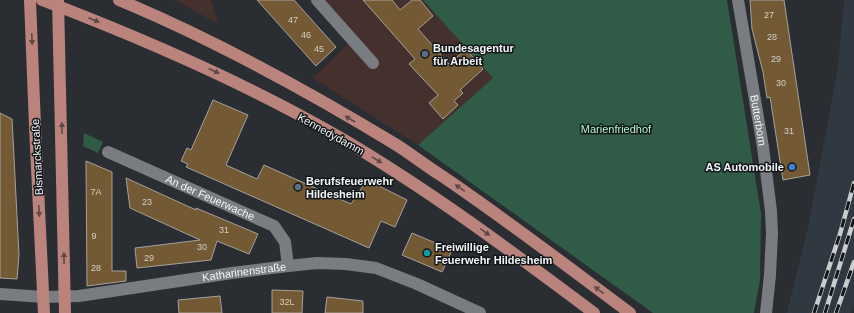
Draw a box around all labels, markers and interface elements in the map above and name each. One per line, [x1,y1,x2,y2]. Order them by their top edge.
house number: 27 [764,10,774,20]
house number: 47 [288,15,298,25]
one-way arrow [89,18,101,24]
house number: 46 [301,30,311,40]
house number: 28 [767,32,777,42]
one-way arrow [28,33,35,45]
place label: Bundesagentur für Arbeit [433,42,514,67]
house number: 45 [314,44,324,54]
marker: Bundesagentur für Arbeit [420,49,430,59]
house number: 29 [771,54,781,64]
one-way arrow [208,68,220,74]
house number: 30 [776,78,786,88]
street label: Butterborn [748,94,769,147]
street label: Kennedydamm [296,111,366,157]
one-way arrow [344,115,356,122]
street label: Bismarckstraße [29,119,45,195]
one-way arrow [58,122,65,134]
park label: Marienfriedhof [581,123,652,135]
house number: 31 [784,126,794,136]
one-way arrow [372,156,382,164]
place label: AS Automobile [706,161,784,173]
marker: AS Automobile [787,162,797,172]
street label: An der Feuerwache [164,173,257,223]
place label: Berufsfeuerwehr Hildesheim [306,175,394,200]
marker: Berufsfeuerwehr Hildesheim [293,182,303,192]
one-way arrow [455,184,465,192]
house number: 7A [90,187,102,197]
house number: 23 [142,197,152,207]
one-way arrow [36,205,43,217]
house number: 31 [219,225,229,235]
one-way arrow [480,228,491,237]
house number: 9 [91,231,97,241]
place label: Freiwillige Feuerwehr Hildesheim [435,241,553,266]
house number: 30 [197,242,207,252]
marker: Freiwillige Feuerwehr Hildesheim [422,248,432,258]
one-way arrow [61,251,67,264]
house number: 29 [144,253,154,263]
street label: Katharinenstraße [201,260,287,283]
house number: 28 [91,263,101,273]
one-way arrow [594,286,604,294]
house number: 32L [279,297,295,307]

